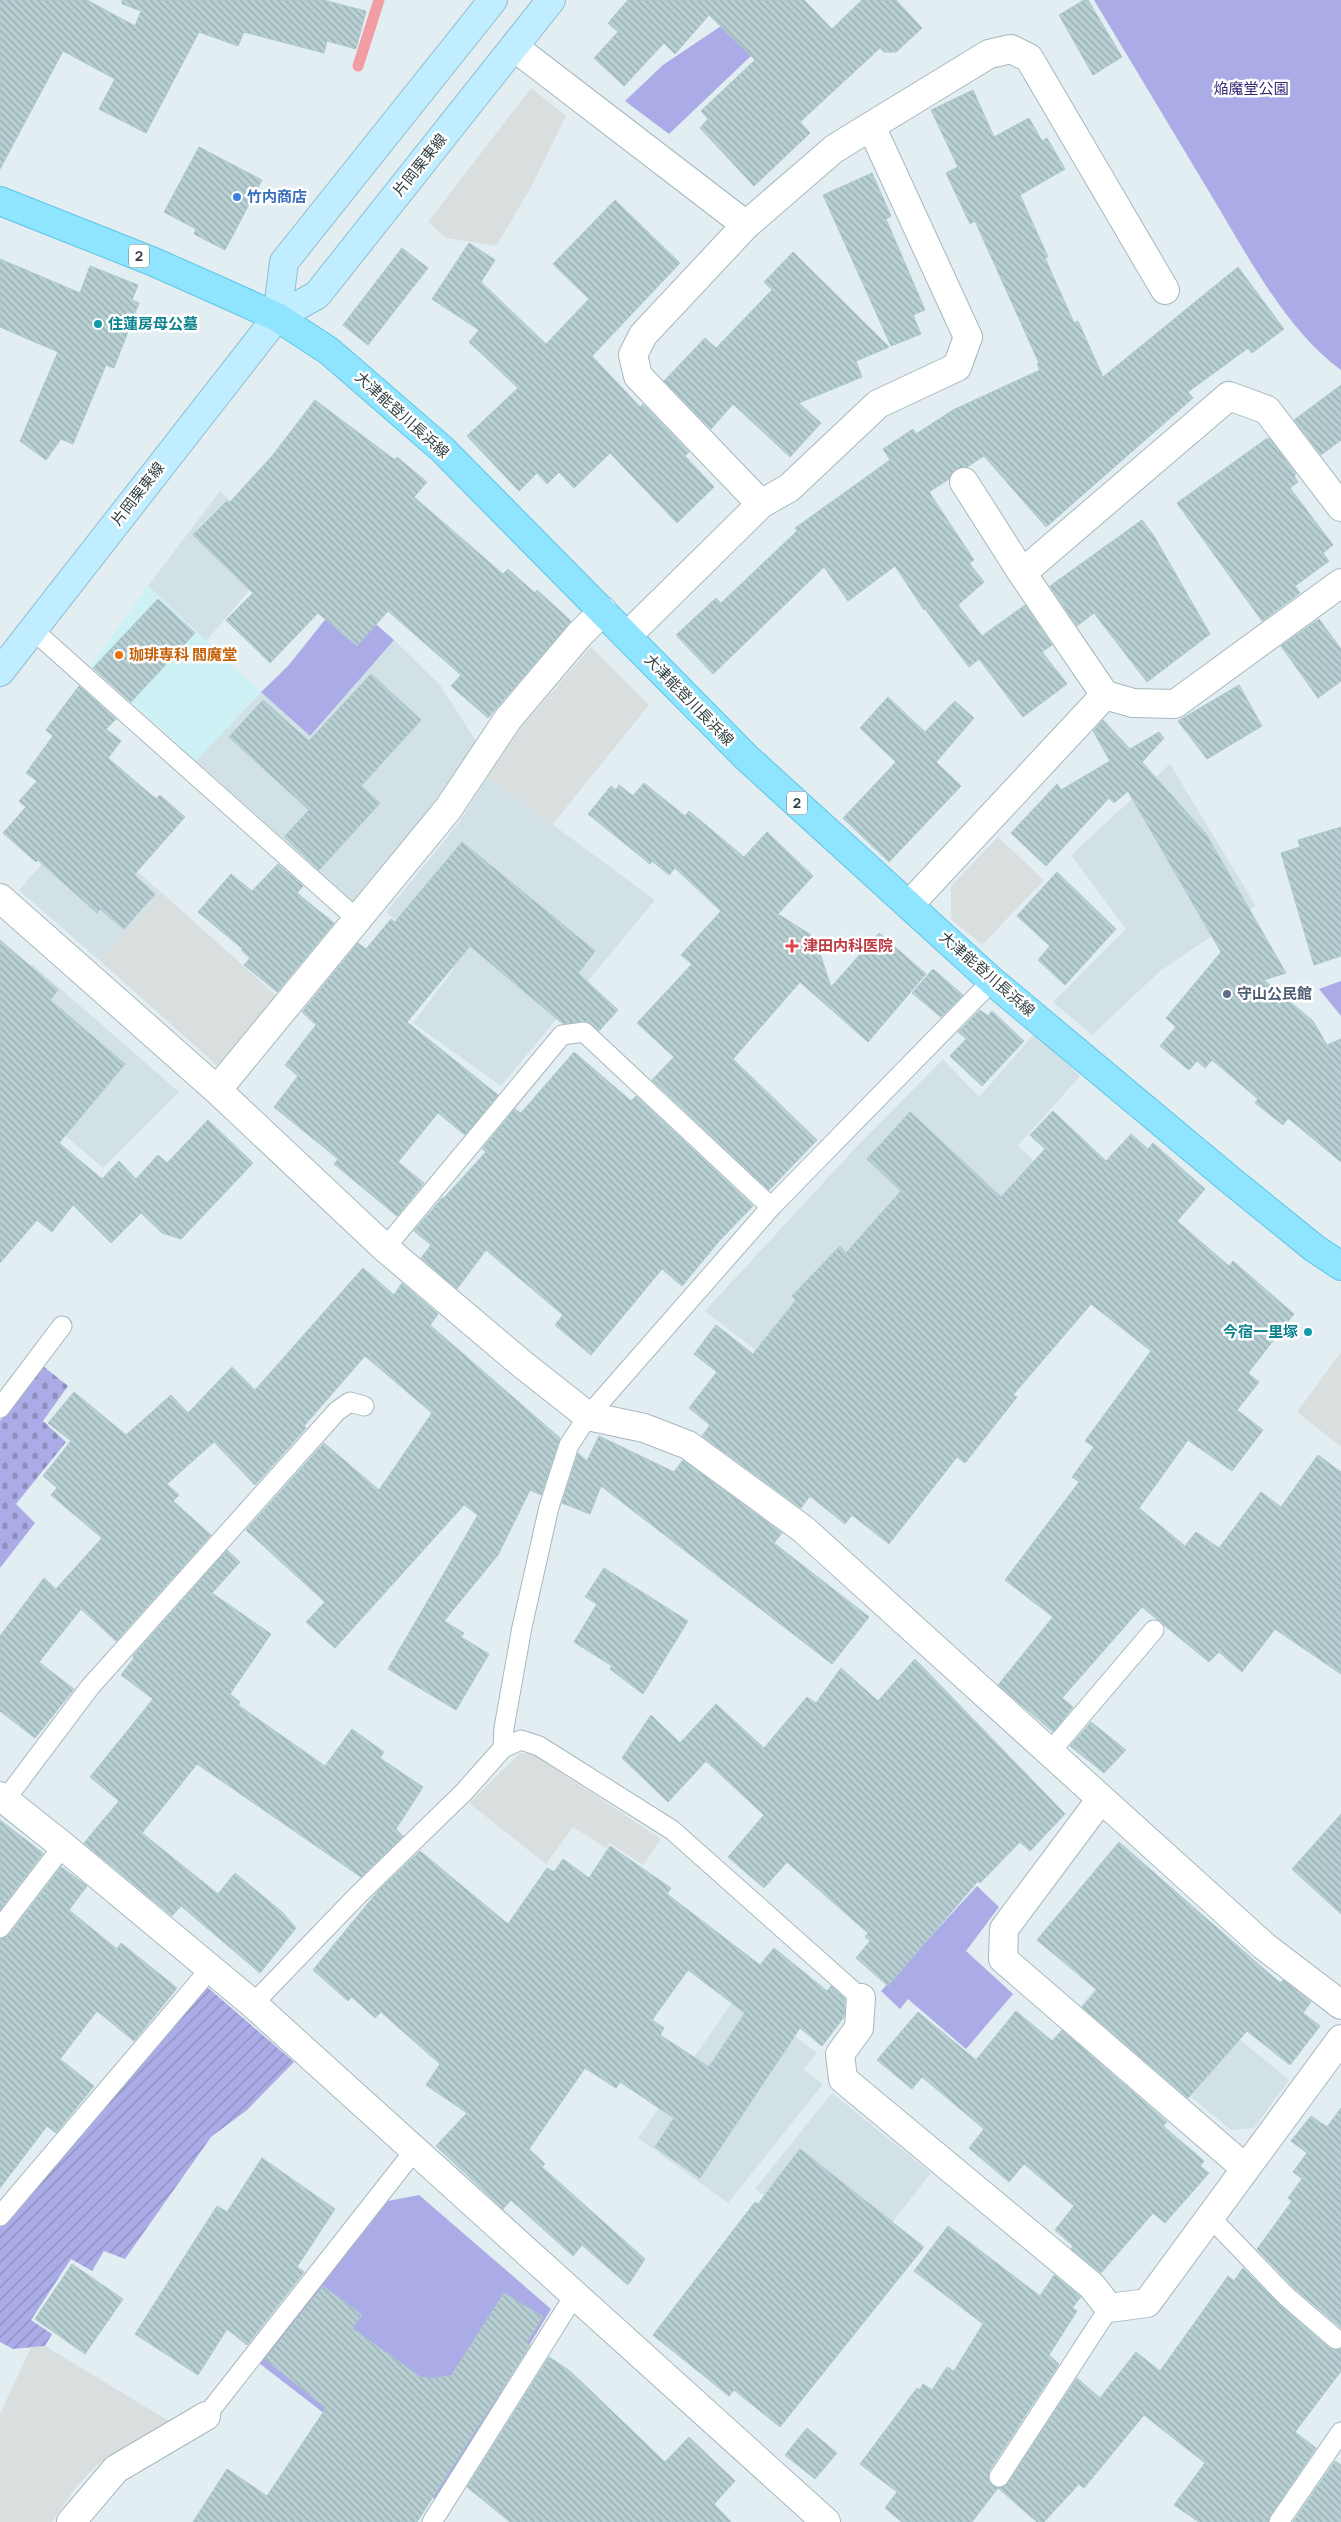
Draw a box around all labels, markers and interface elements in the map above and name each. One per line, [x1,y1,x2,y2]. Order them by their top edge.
park label: 焔魔堂公園 [1213,78,1289,99]
street label: 片岡栗東線 [388,129,451,200]
place label: 竹内商店 [247,186,307,207]
marker: 竹内商店 [231,191,243,203]
road number: 2 [129,245,149,268]
place label: 住蓮房母公墓 [108,313,198,334]
marker: 住蓮房母公墓 [92,318,104,330]
street label: 大津能登川長浜線 [351,367,454,463]
street label: 片岡栗東線 [106,458,169,530]
place label: 珈琲専科 閻魔堂 [129,644,237,665]
marker: 珈琲専科 閻魔堂 [113,649,125,661]
street label: 大津能登川長浜線 [640,649,739,750]
road number: 2 [787,791,807,814]
street label: 大津能登川長浜線 [935,926,1040,1021]
place label: 津田内科医院 [803,935,893,956]
marker: 津田内科医院 [785,939,799,953]
place label: 守山公民館 [1237,983,1312,1004]
marker: 守山公民館 [1221,988,1233,1000]
place label: 今宿一里塚 [1223,1321,1298,1342]
marker: 今宿一里塚 [1302,1326,1314,1338]

